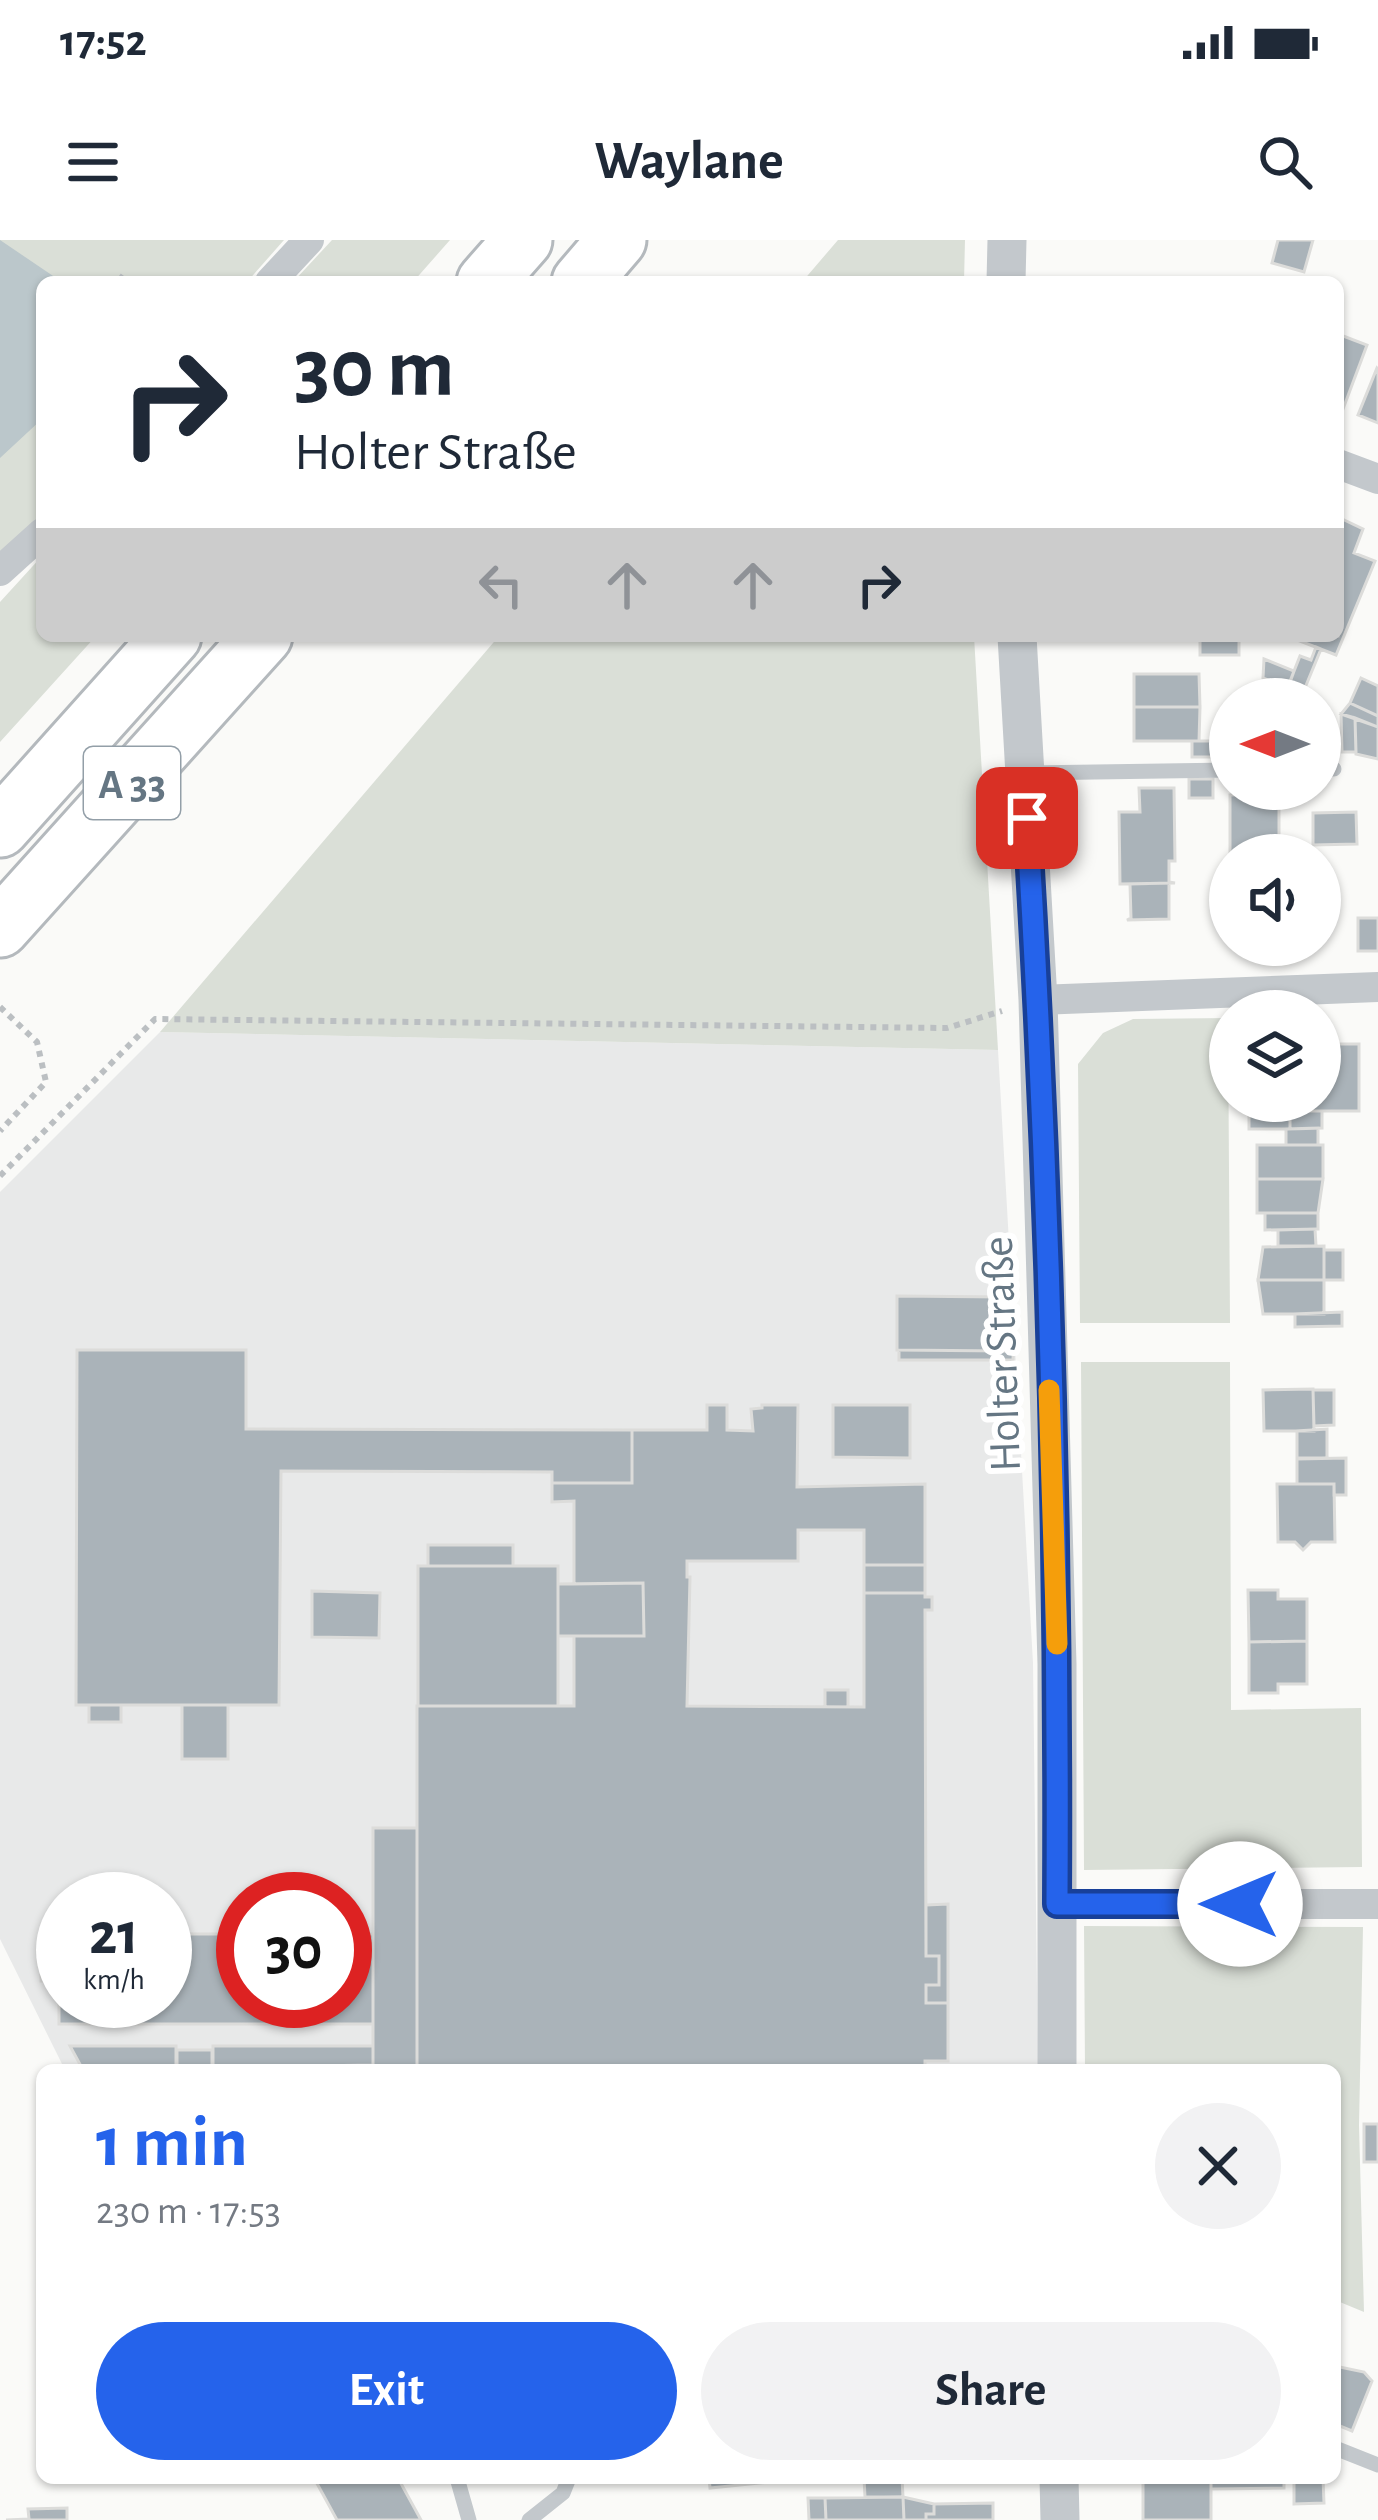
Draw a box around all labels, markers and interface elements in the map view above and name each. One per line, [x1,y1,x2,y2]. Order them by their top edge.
text: 17:52 [60,19,147,64]
icon: menu [60,129,126,195]
icon: search [1252,129,1318,195]
text: Waylane [594,135,784,189]
icon: right [96,324,252,480]
text: 30 m [294,328,454,412]
text: Holter Straße [294,426,577,480]
icon: left [468,552,534,618]
icon: ahead [594,552,660,618]
icon: ahead [720,552,786,618]
icon: right [846,552,912,618]
north arrow [1209,678,1341,810]
map controls [1209,678,1341,1122]
road number: A 33 [84,747,180,819]
pin [976,767,1078,869]
icon: arrive [994,785,1060,851]
button: sound [1209,834,1341,966]
button: layers [1209,990,1341,1122]
street label: Holter Straße [976,1235,1029,1472]
position arrow [1177,1841,1303,1967]
speed limit sign: 30 [216,1872,372,2028]
text: 21 [89,1905,139,1965]
text: km/h [83,1965,145,1995]
button: close [1155,2103,1281,2229]
text: 1 min [96,2107,248,2179]
text: 230 m · 17:53 [96,2192,281,2231]
button: Exit [96,2322,677,2460]
button: Share [701,2322,1281,2460]

